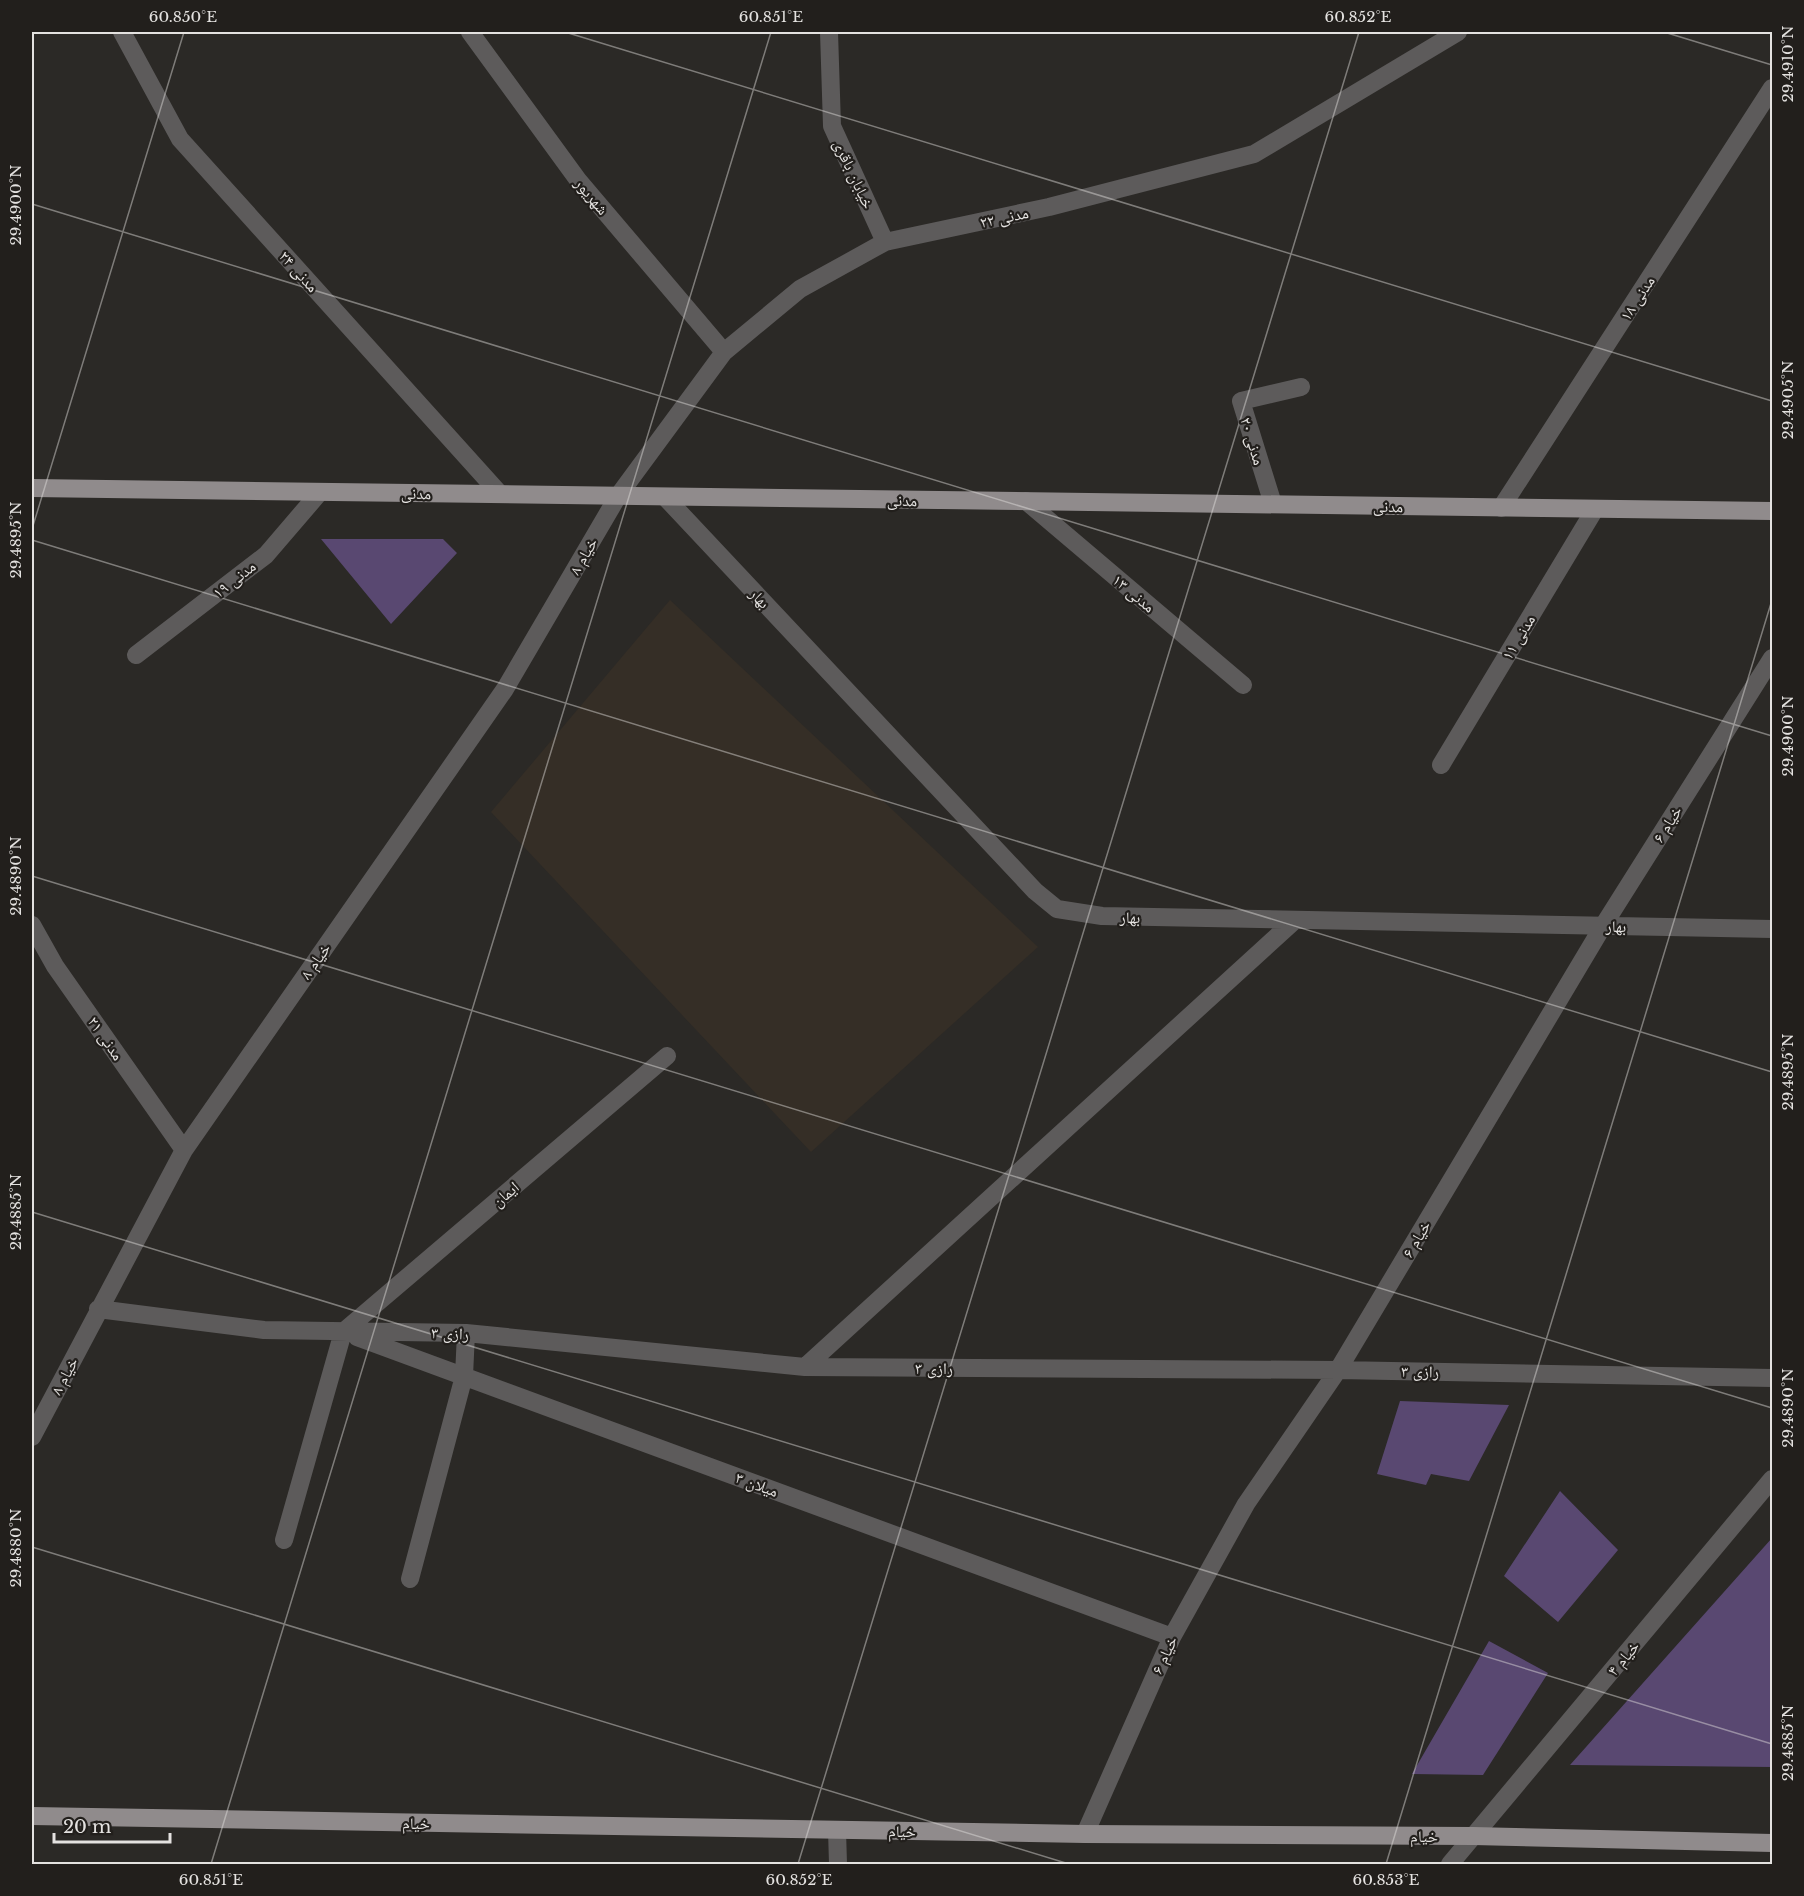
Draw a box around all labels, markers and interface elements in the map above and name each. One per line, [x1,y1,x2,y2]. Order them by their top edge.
text: 60.850°E [149,7,217,26]
text: 60.851°E [739,7,803,26]
text: 60.852°E [1325,7,1392,26]
text: 29.4910°N [1778,25,1797,103]
street label: خیابان باقری [828,136,879,212]
text: 29.4900°N [6,164,25,246]
street label: شهریور [570,173,613,219]
street label: مدنی ۲۲ [978,202,1030,233]
street label: مدنی ۲۴ [274,246,323,297]
street label: مدنی ۱۸ [1615,272,1660,325]
text: 29.4905°N [1778,361,1797,439]
street label: مدنی ۲۰ [1235,415,1270,468]
street label: مدنی [401,483,431,504]
street label: مدنی [887,490,917,511]
street label: مدنی [1373,496,1403,517]
text: 29.4895°N [6,501,25,579]
street label: خیام ۸ [564,534,602,579]
street label: مدنی ۱۹ [208,556,260,603]
street label: مدنی ۱۳ [1108,570,1159,617]
street label: بهار [745,583,774,612]
street label: مدنی ۱۱ [1497,611,1540,664]
text: 29.4900°N [1778,695,1797,777]
street label: خیام ۶ [1648,802,1687,847]
text: 29.4890°N [6,836,25,916]
street label: بهار [1118,907,1141,927]
street label: بهار [1604,916,1627,936]
street label: خیام ۸ [295,939,335,984]
street label: مدنی ۲۱ [83,1012,128,1064]
text: 29.4895°N [1778,1033,1797,1111]
text: 29.4885°N [6,1174,25,1250]
street label: ایمان [487,1177,523,1212]
street label: خیام ۶ [1397,1217,1436,1262]
street label: رازی ۳ [431,1322,469,1345]
street label: خیام ۸ [46,1354,83,1399]
street label: رازی ۳ [915,1358,953,1379]
street label: رازی ۳ [1401,1361,1439,1382]
text: 29.4890°N [1778,1368,1797,1448]
street label: میلان ۳ [733,1467,781,1502]
text: 29.4880°N [6,1509,25,1587]
street label: خیام ۶ [1147,1633,1182,1678]
street label: خیام ۴ [1603,1636,1644,1680]
text: 29.4885°N [1778,1705,1797,1781]
scale bar [54,1806,170,1844]
street label: خیام [402,1813,430,1834]
text: 20 m [63,1816,111,1838]
street label: خیام [888,1821,916,1842]
street label: خیام [1410,1826,1438,1847]
text: 60.851°E [179,1870,243,1889]
text: 60.852°E [766,1870,833,1889]
text: 60.853°E [1353,1870,1420,1889]

